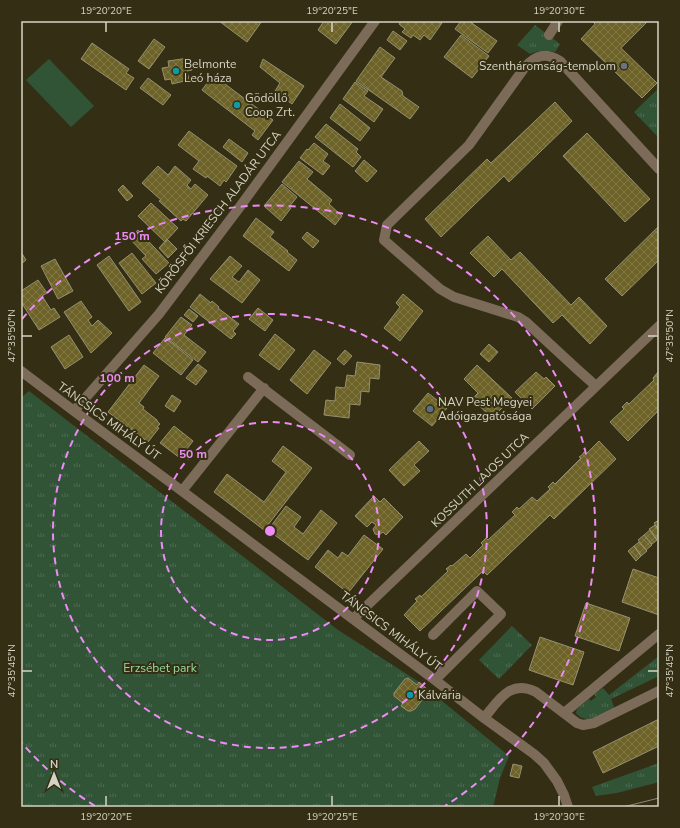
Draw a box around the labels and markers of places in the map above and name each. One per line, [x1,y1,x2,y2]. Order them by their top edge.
place label: Belmonte Leó háza [184,56,236,86]
place label: Szentháromság-templom [479,58,616,74]
marker: Szentháromság-templom [619,61,629,71]
marker: Belmonte Leó háza [171,66,181,76]
place label: Gödöllő Coop Zrt. [245,90,295,120]
marker: Gödöllő Coop Zrt. [232,100,242,110]
place label: NAV Pest Megyei Adóigazgatósága [438,394,532,424]
marker: NAV Pest Megyei Adóigazgatósága [425,404,435,414]
centre of rings [263,524,277,538]
place label: Kálvária [418,687,461,703]
marker: Kálvária [405,690,415,700]

